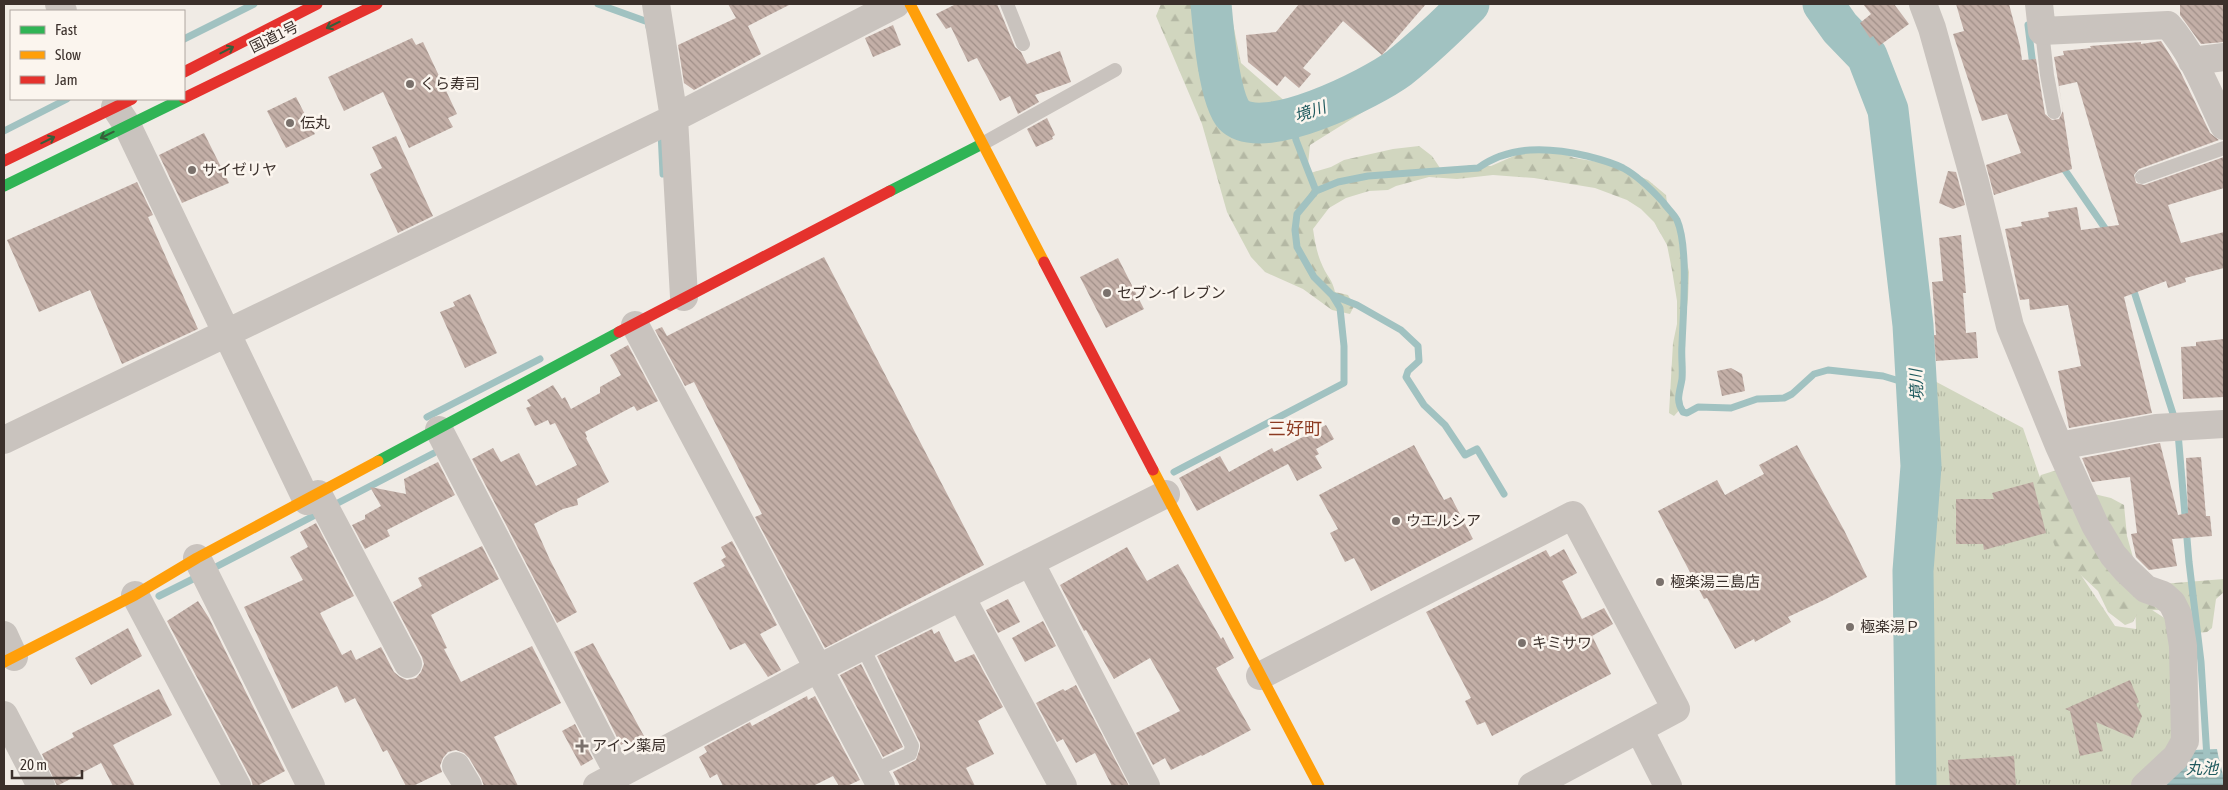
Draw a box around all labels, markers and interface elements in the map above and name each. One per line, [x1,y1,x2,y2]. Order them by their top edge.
legend [10,10,185,100]
street label: 国道1号 [247,17,301,56]
one-way arrow [326,20,341,30]
text: Fast [55,21,77,38]
one-way arrow [219,45,234,54]
text: Slow [55,46,81,63]
text: Jam [55,71,78,88]
place label: くら寿司 [420,75,480,92]
marker: くら寿司 [404,78,416,90]
water label: 境川 [1292,97,1330,125]
place label: 伝丸 [300,114,330,131]
marker: 伝丸 [284,117,296,129]
one-way arrow [100,131,115,141]
one-way arrow [40,135,55,144]
place label: サイゼリヤ [202,161,277,178]
marker: サイゼリヤ [186,164,198,176]
place label: セブン-イレブン [1117,284,1226,301]
marker: セブン-イレブン [1101,287,1113,299]
water label: 境川 [1906,367,1926,401]
district label: 三好町 [1268,418,1322,439]
place label: ウエルシア [1406,512,1481,529]
marker: ウエルシア [1390,515,1402,527]
place label: 極楽湯三島店 [1670,573,1760,590]
marker: 極楽湯三島店 [1654,576,1666,588]
place label: 極楽湯Ｐ [1860,618,1920,635]
marker: 極楽湯Ｐ [1844,621,1856,633]
place label: キミサワ [1532,634,1592,651]
marker: キミサワ [1516,637,1528,649]
place label: アイン薬局 [592,737,666,754]
marker: アイン薬局 [576,740,588,752]
scale bar [12,748,82,780]
text: 20 m [20,756,47,773]
water label: 丸池 [2186,759,2220,777]

